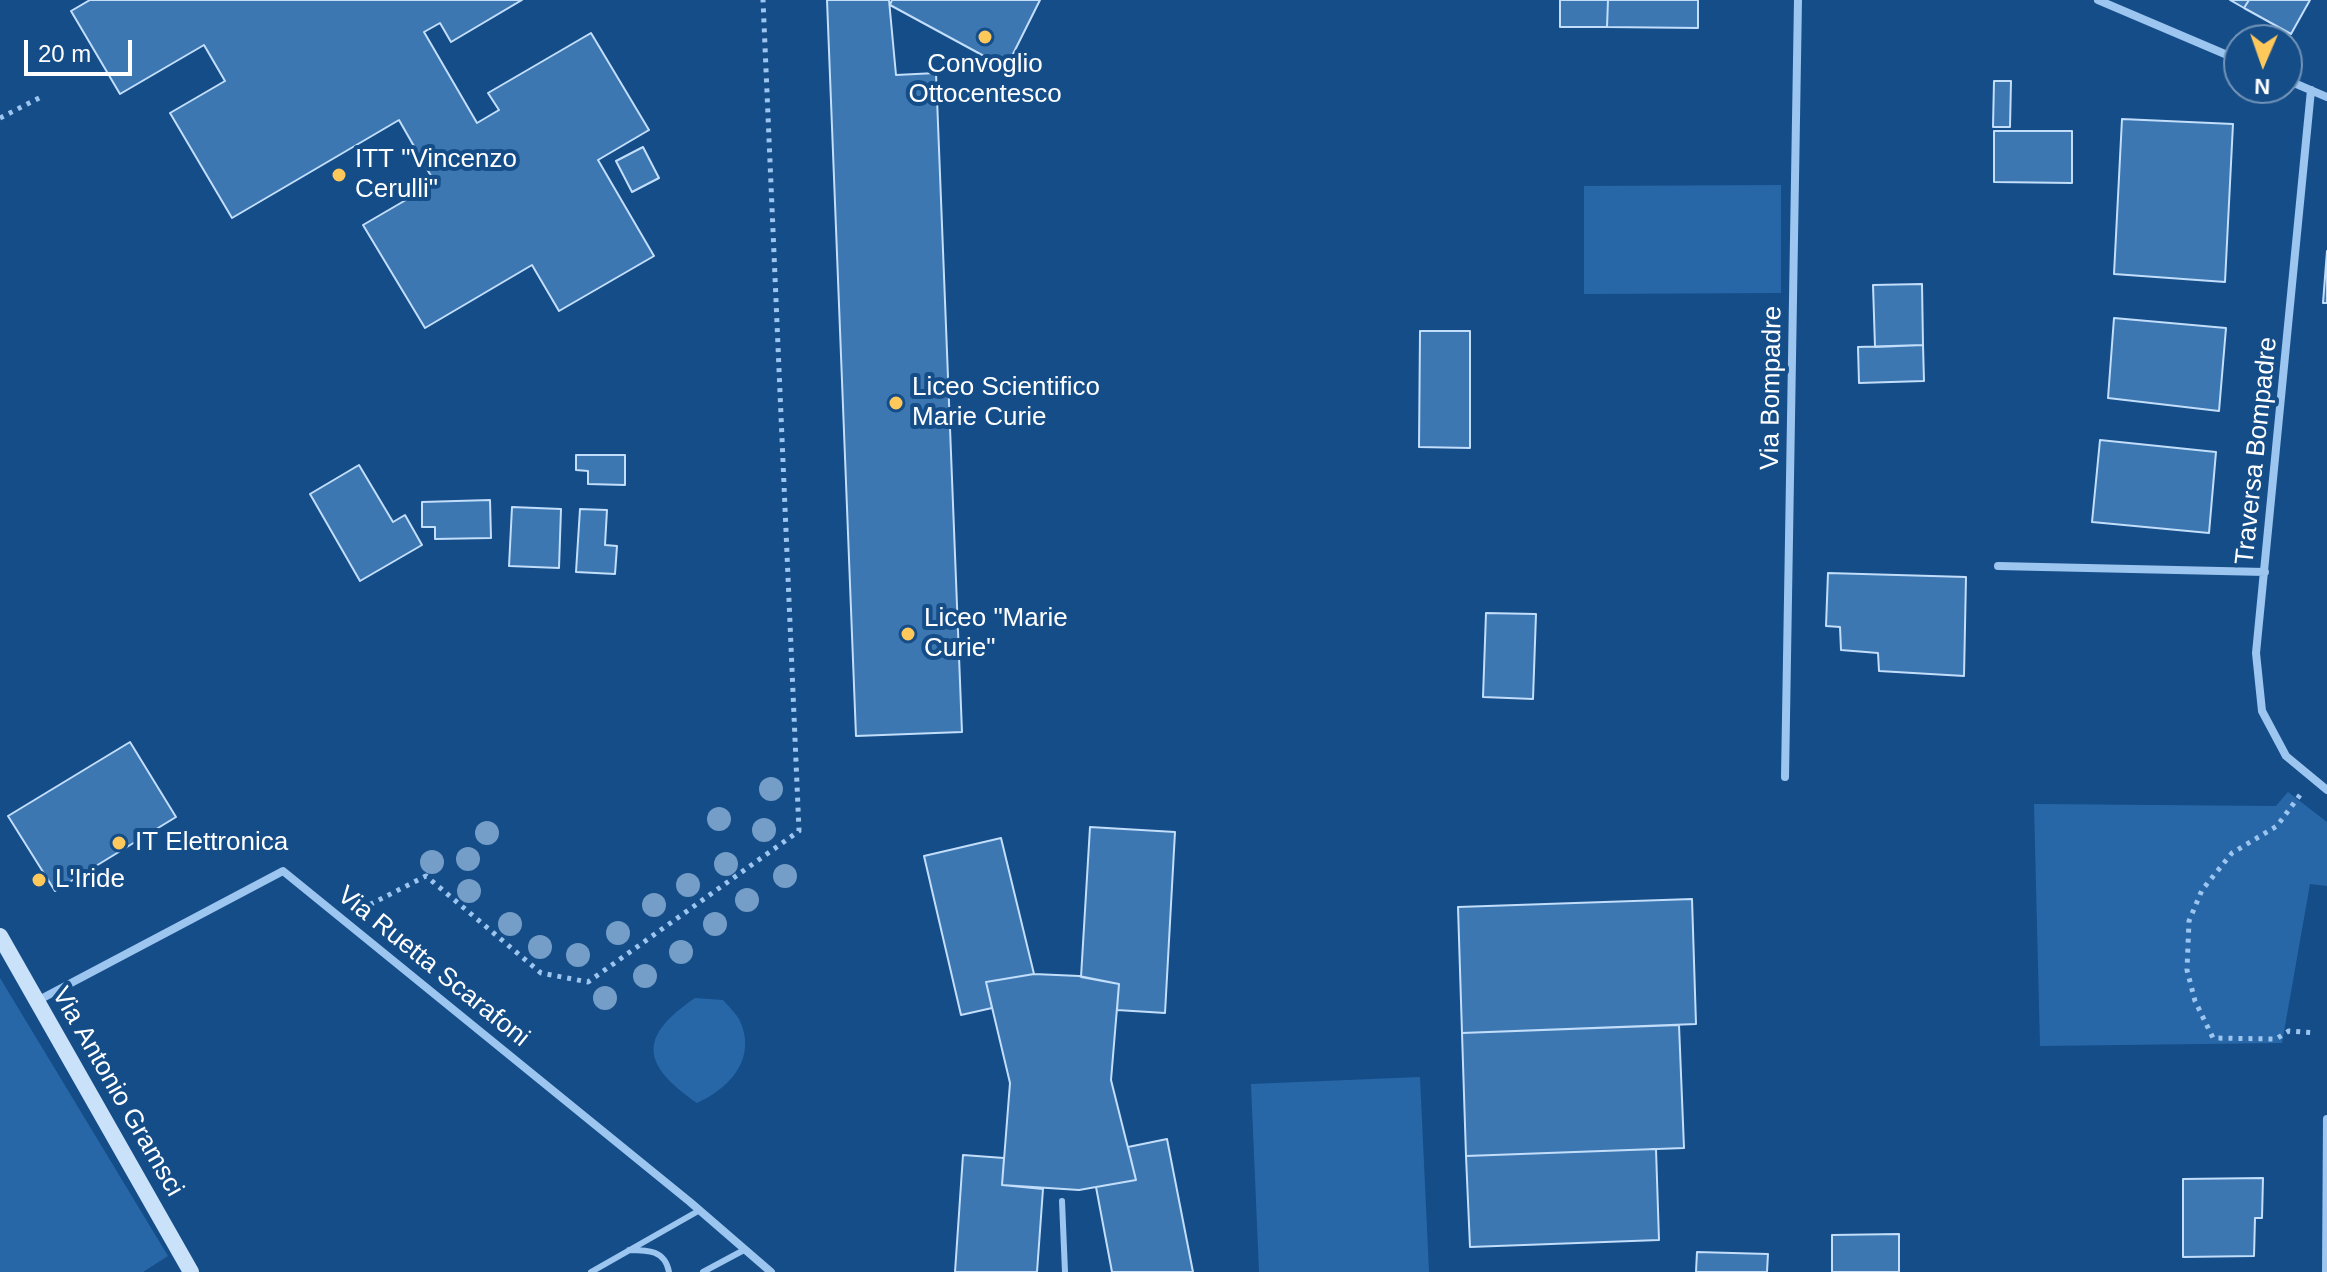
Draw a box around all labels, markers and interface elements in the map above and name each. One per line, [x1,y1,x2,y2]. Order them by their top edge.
scale bar [28,24,136,74]
north arrow [2223,24,2303,104]
marker: Convoglio Ottocentesco [976,28,994,46]
text: 20 m [38,40,91,67]
place label: Convoglio Ottocentesco [908,49,1062,110]
text: N [2254,74,2271,99]
place label: ITT "Vincenzo Cerulli" [355,144,517,206]
marker: ITT "Vincenzo Cerulli" [330,166,348,184]
street label: Via Bompadre [1755,306,1789,470]
street label: Traversa Bompadre [2230,336,2284,566]
place label: Liceo Scientifico Marie Curie [912,372,1100,434]
marker: Liceo Scientifico Marie Curie [887,394,905,412]
place label: Liceo "Marie Curie" [924,603,1068,664]
marker: Liceo "Marie Curie" [899,625,917,643]
place label: IT Elettronica [135,827,288,859]
marker: IT Elettronica [110,834,128,852]
place label: L'Iride [55,864,125,896]
marker: L'Iride [30,871,48,889]
street label: Via Ruetta Scarafoni [331,880,535,1054]
street label: Via Antonio Gramsci [44,982,190,1202]

